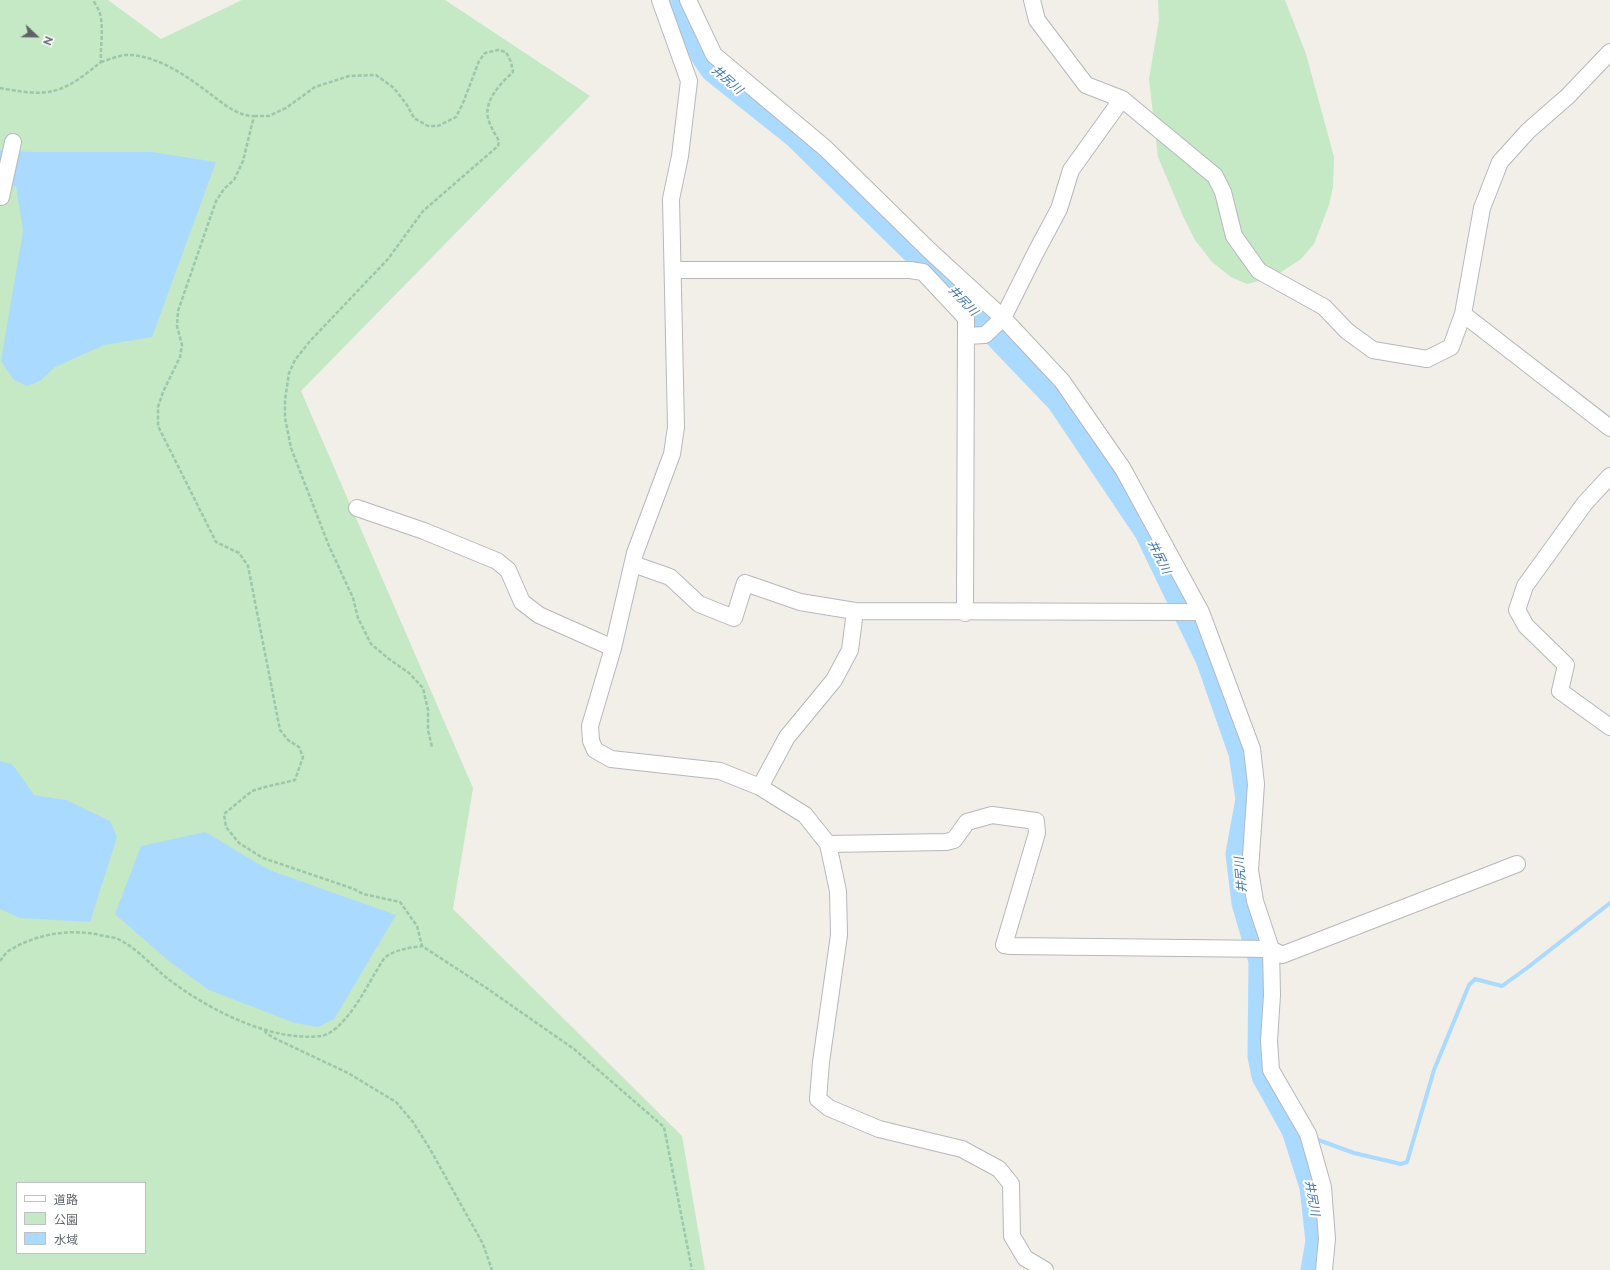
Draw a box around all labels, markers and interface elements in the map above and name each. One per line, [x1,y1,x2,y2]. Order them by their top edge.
north arrow [16,16,56,56]
text: N [40,34,55,47]
water label: 井尻川 [709,63,745,97]
water label: 井尻川 [945,283,981,319]
water label: 井尻川 [1145,538,1173,576]
water label: 井尻川 [1232,856,1250,894]
water label: 井尻川 [1302,1179,1322,1217]
legend [16,1182,146,1254]
text: 道路 [54,1193,78,1207]
text: 公園 [54,1213,78,1227]
text: 水域 [54,1233,78,1247]

